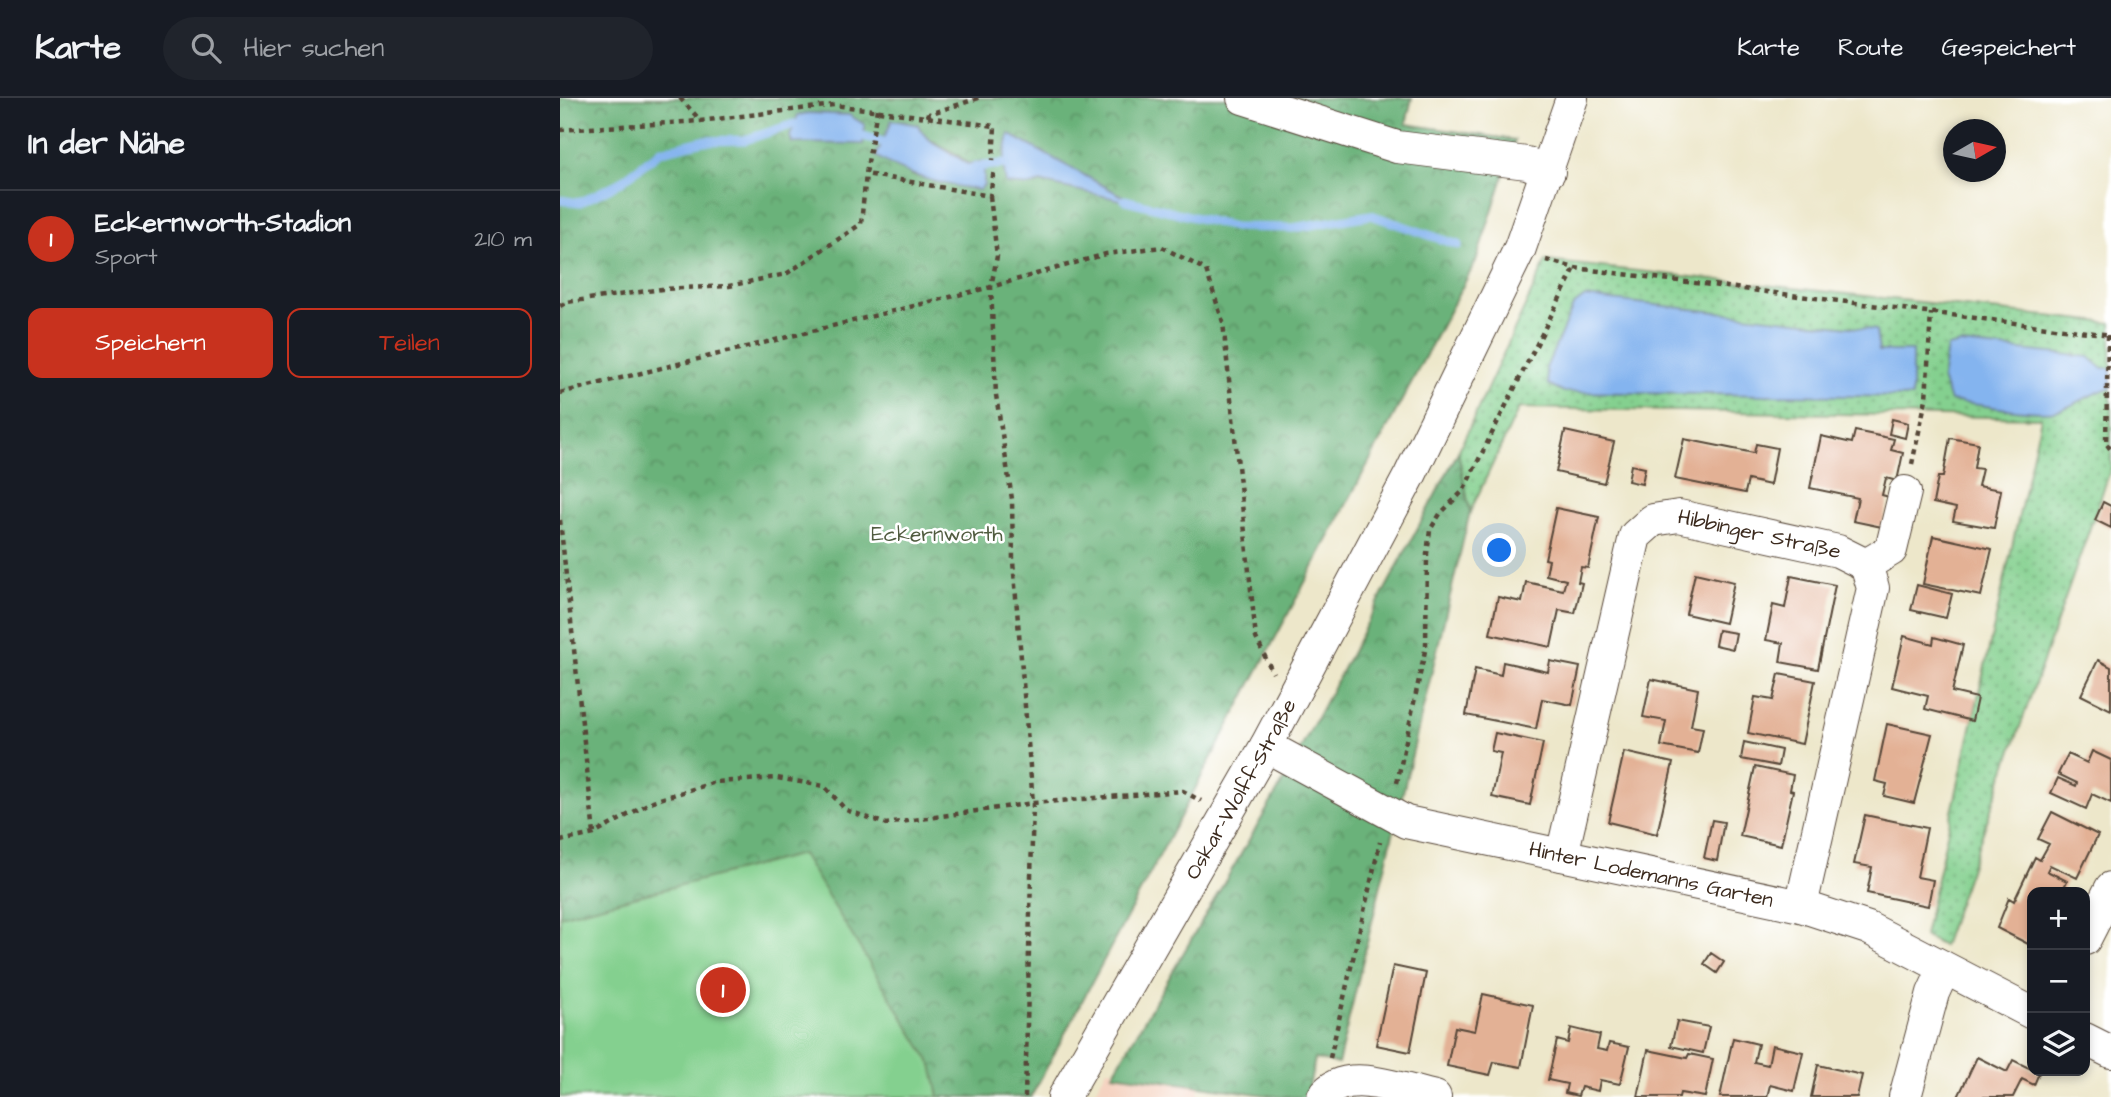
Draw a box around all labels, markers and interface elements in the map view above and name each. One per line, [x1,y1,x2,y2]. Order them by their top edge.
search box [163,17,653,80]
text: Karte [35,25,121,71]
icon: search [187,29,225,67]
text: Hier suchen [243,30,384,66]
text: Karte [1737,31,1800,65]
text: Route [1838,31,1903,65]
text: Gespeichert [1941,31,2076,65]
north arrow [1943,119,2006,182]
text: In der Nähe [28,123,185,165]
text: Eckernworth-Stadion [95,205,351,241]
text: 1 [50,223,52,255]
text: 210 m [474,223,532,255]
text: Sport [95,241,158,273]
button: Speichern [28,308,273,378]
button: Teilen [287,308,532,378]
street label: Hibbinger Straße [1675,502,1844,566]
park label: Eckernworth [871,520,1003,549]
your location [1482,533,1516,567]
street label: Oskar-Wolff-Straße [1178,694,1303,885]
street label: Hinter Lodemanns Garten [1526,834,1776,914]
map controls [2027,887,2090,1076]
button: + [2027,887,2090,950]
button: − [2027,950,2090,1013]
pin: 1 [700,964,746,1016]
button: layers [2027,1013,2090,1076]

